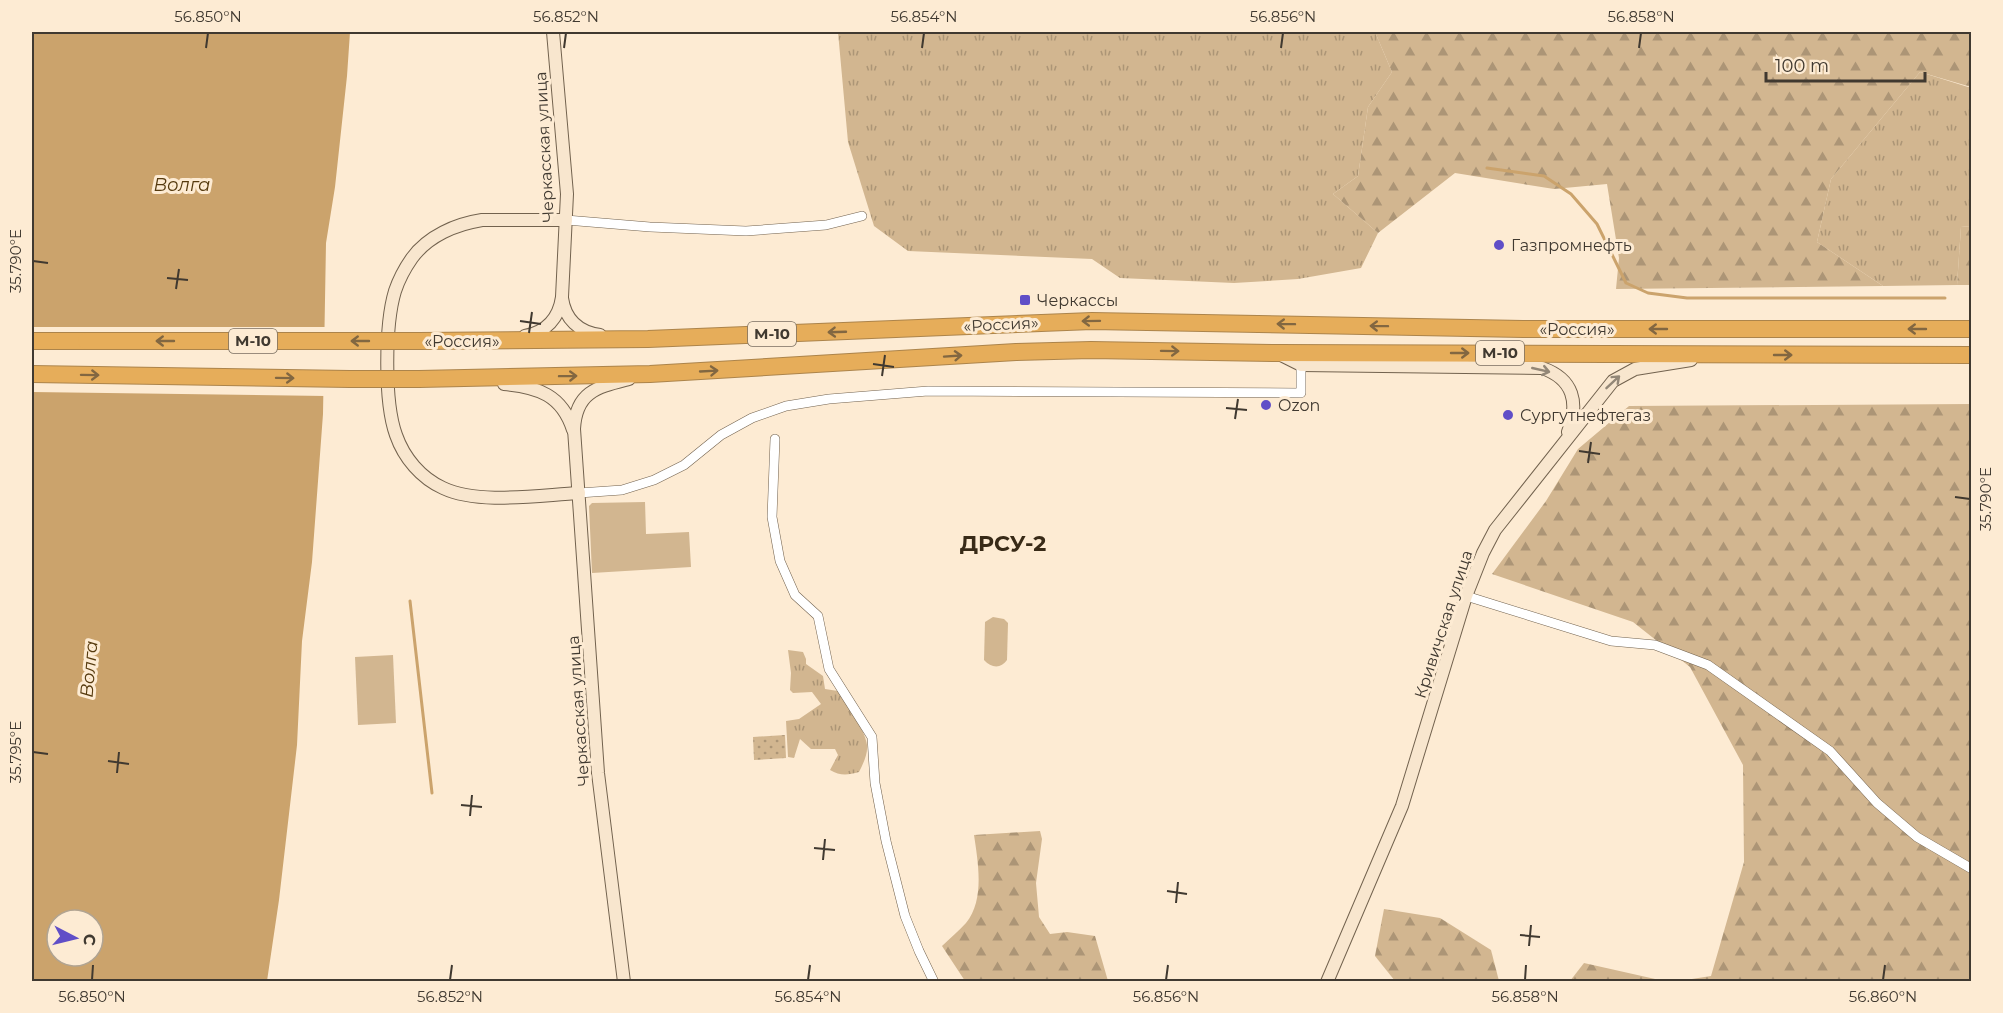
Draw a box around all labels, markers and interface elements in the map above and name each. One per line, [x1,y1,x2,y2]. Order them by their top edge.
text: 56.850°N [174,7,242,26]
text: 56.852°N [533,7,599,26]
text: 56.854°N [890,7,958,26]
text: 56.856°N [1250,7,1316,26]
text: 56.858°N [1607,7,1675,26]
scale bar [1766,45,1925,83]
text: 100 m [1775,55,1829,77]
street label: Черкасская улица [531,71,558,223]
water label: Волга [154,174,211,196]
text: 35.790°E [6,229,25,293]
place label: Газпромнефть [1511,236,1632,255]
marker: Газпромнефть [1492,238,1506,252]
place label: Черкассы [1037,291,1118,310]
marker: Черкассы [1018,293,1032,307]
street label: «Россия» [963,313,1039,336]
one-way arrow [1081,315,1101,327]
one-way arrow [1276,318,1296,330]
one-way arrow [1369,320,1389,331]
street label: «Россия» [1539,320,1615,339]
road number: М-10 [748,322,796,346]
one-way arrow [1648,323,1668,335]
one-way arrow [1908,323,1928,335]
one-way arrow [827,326,847,337]
road number: М-10 [229,329,277,353]
street label: «Россия» [424,332,500,351]
one-way arrow [156,335,176,347]
one-way arrow [351,335,371,347]
road number: М-10 [1476,341,1524,365]
one-way arrow [1160,346,1180,357]
one-way arrow [1450,347,1470,359]
one-way arrow [1773,349,1793,361]
one-way arrow [942,351,962,362]
one-way arrow [1532,364,1551,376]
one-way arrow [698,365,718,376]
one-way arrow [79,369,99,381]
one-way arrow [558,370,578,382]
one-way arrow [274,372,294,383]
one-way arrow [1605,375,1620,389]
place label: Ozon [1278,396,1320,415]
marker: Ozon [1259,398,1273,412]
place label: Сургутнефтегаз [1520,406,1651,425]
marker: Сургутнефтегаз [1501,408,1515,422]
text: 35.790°E [1976,467,1995,531]
district label: ДРСУ-2 [960,530,1046,557]
street label: Кривичская улица [1411,548,1476,701]
street label: Черкасская улица [564,635,593,787]
water label: Волга [76,640,102,698]
text: 35.795°E [6,721,25,783]
north arrow [45,908,105,968]
text: С [79,933,100,947]
text: 56.850°N [58,987,126,1006]
text: 56.852°N [417,987,483,1006]
text: 56.854°N [774,987,842,1006]
text: 56.856°N [1133,987,1199,1006]
text: 56.858°N [1491,987,1559,1006]
text: 56.860°N [1849,987,1917,1006]

